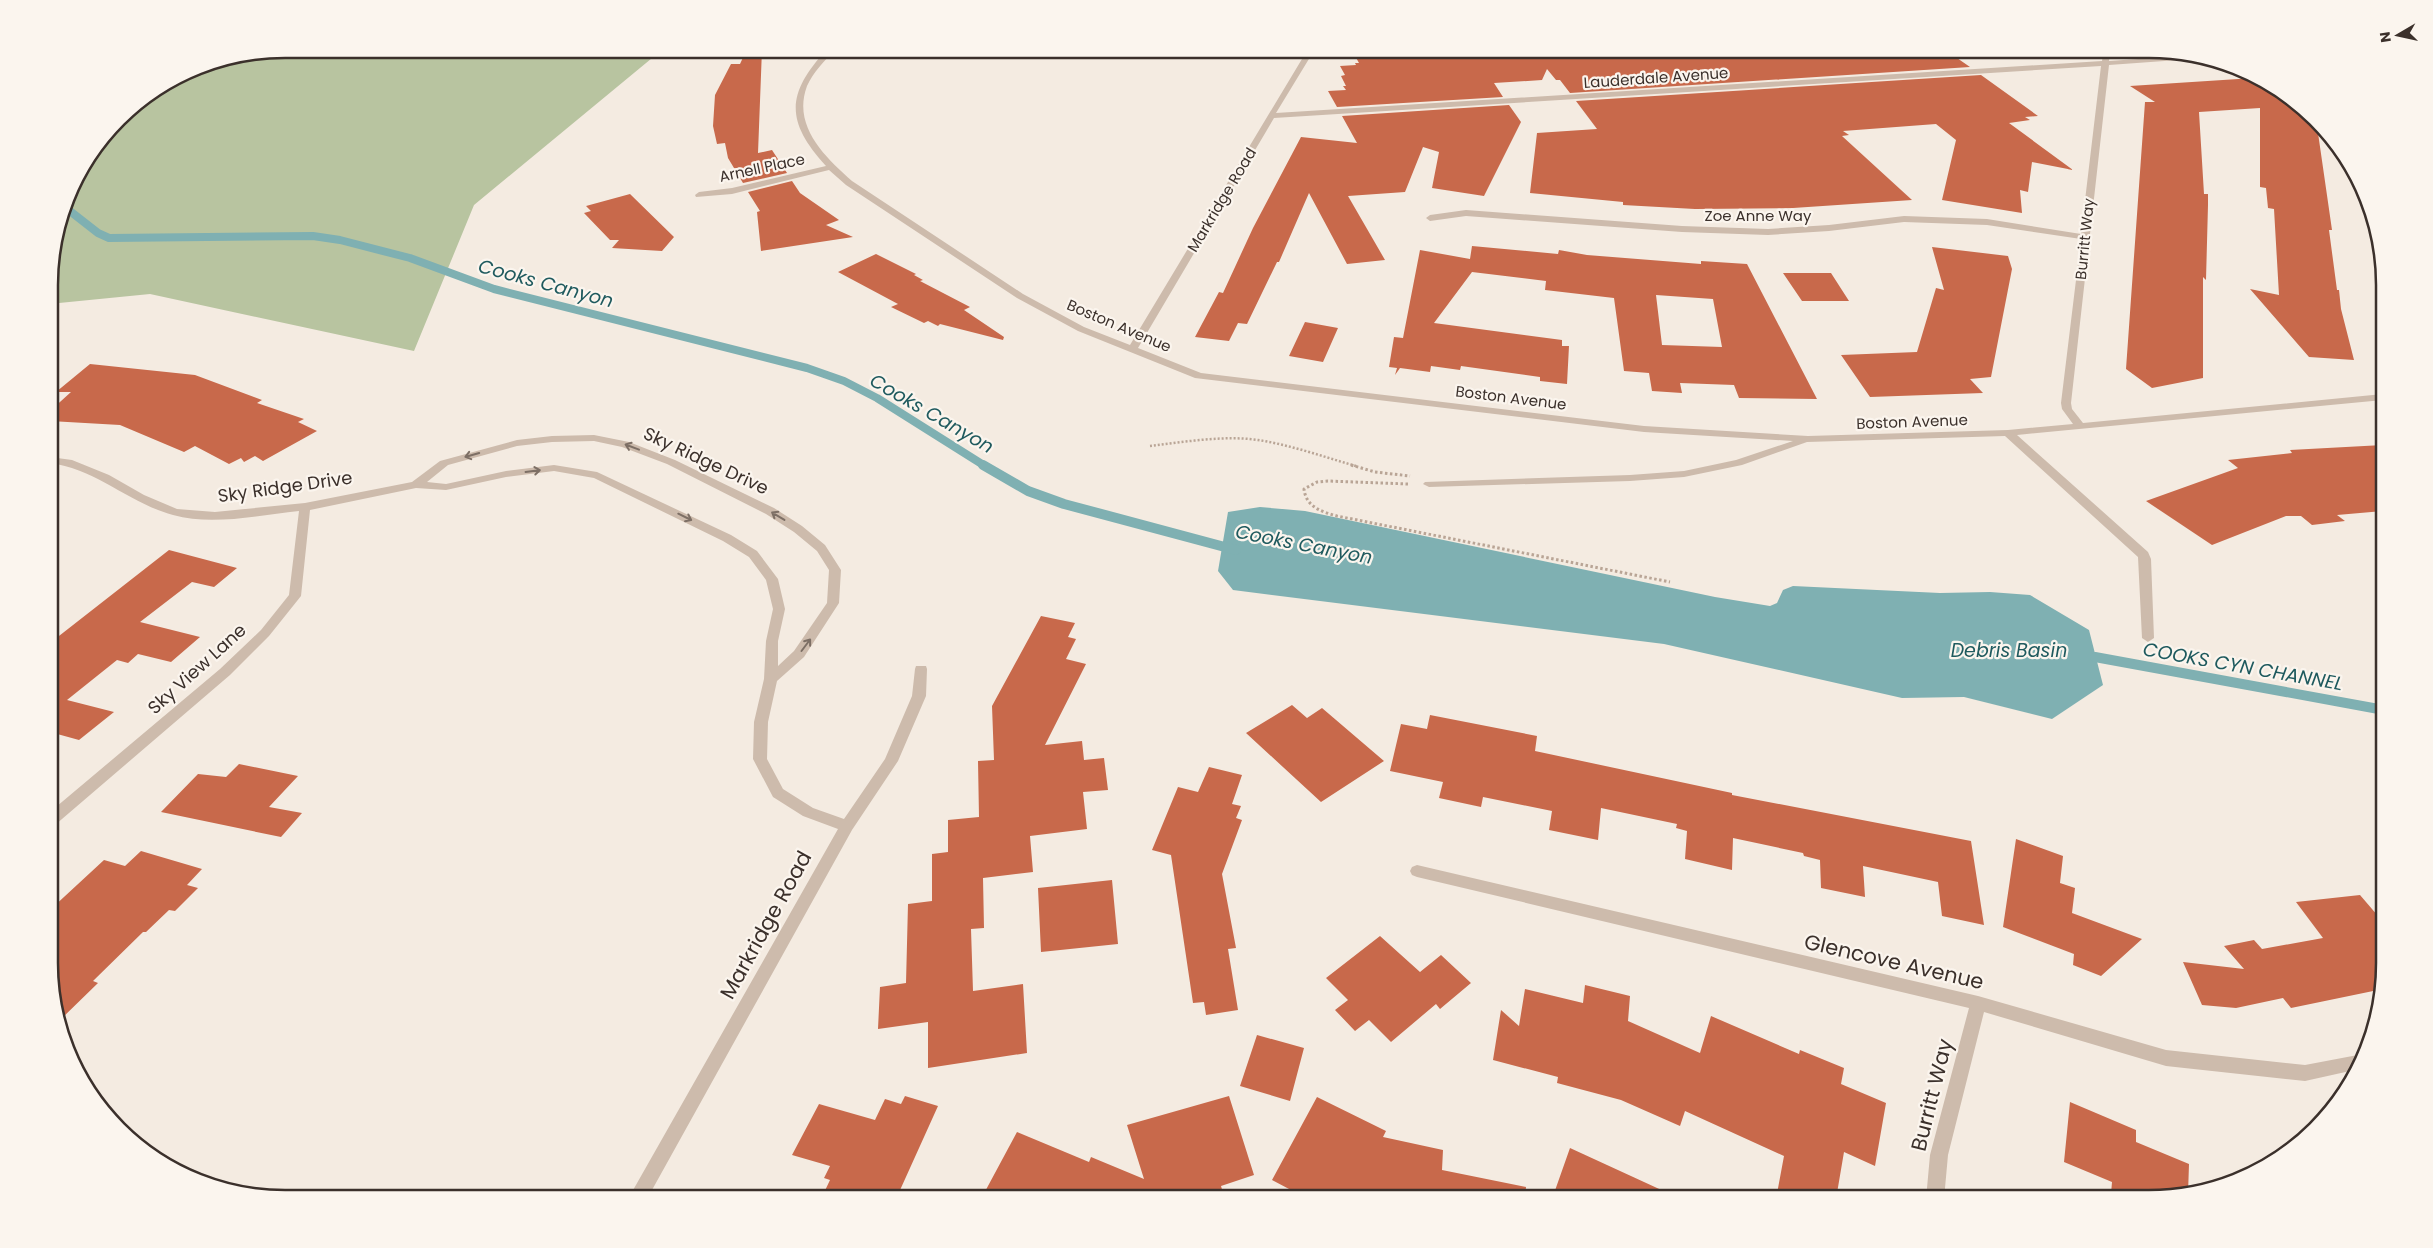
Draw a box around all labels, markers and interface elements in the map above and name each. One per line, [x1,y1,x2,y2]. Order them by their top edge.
north arrow [2373,10,2423,60]
text: N [2374,30,2396,44]
street label: Lauderdale Avenue [1583,62,1729,93]
street label: Markridge Road [1182,144,1261,256]
street label: Arnell Place [717,148,807,187]
street label: Burritt Way [2070,197,2099,281]
street label: Zoe Anne Way [1705,205,1812,226]
water label: Cooks Canyon [475,252,617,315]
street label: Boston Avenue [1064,294,1175,357]
water label: Cooks Canyon [865,367,999,460]
street label: Boston Avenue [1454,380,1568,415]
street label: Boston Avenue [1856,409,1968,434]
street label: Sky Ridge Drive [639,421,773,501]
one-way arrow [624,442,640,451]
one-way arrow [465,450,481,460]
street label: Sky Ridge Drive [216,465,354,508]
one-way arrow [525,466,541,476]
one-way arrow [772,511,786,521]
one-way arrow [677,513,692,522]
water label: Cooks Canyon [1233,518,1375,571]
street label: Sky View Lane [142,618,251,720]
water label: COOKS CYN CHANNEL [2141,636,2345,697]
water label: Debris Basin [1951,637,2067,664]
one-way arrow [800,639,811,652]
street label: Markridge Road [713,845,818,1004]
street label: Glencove Avenue [1801,927,1987,996]
street label: Burritt Way [1904,1036,1959,1154]

